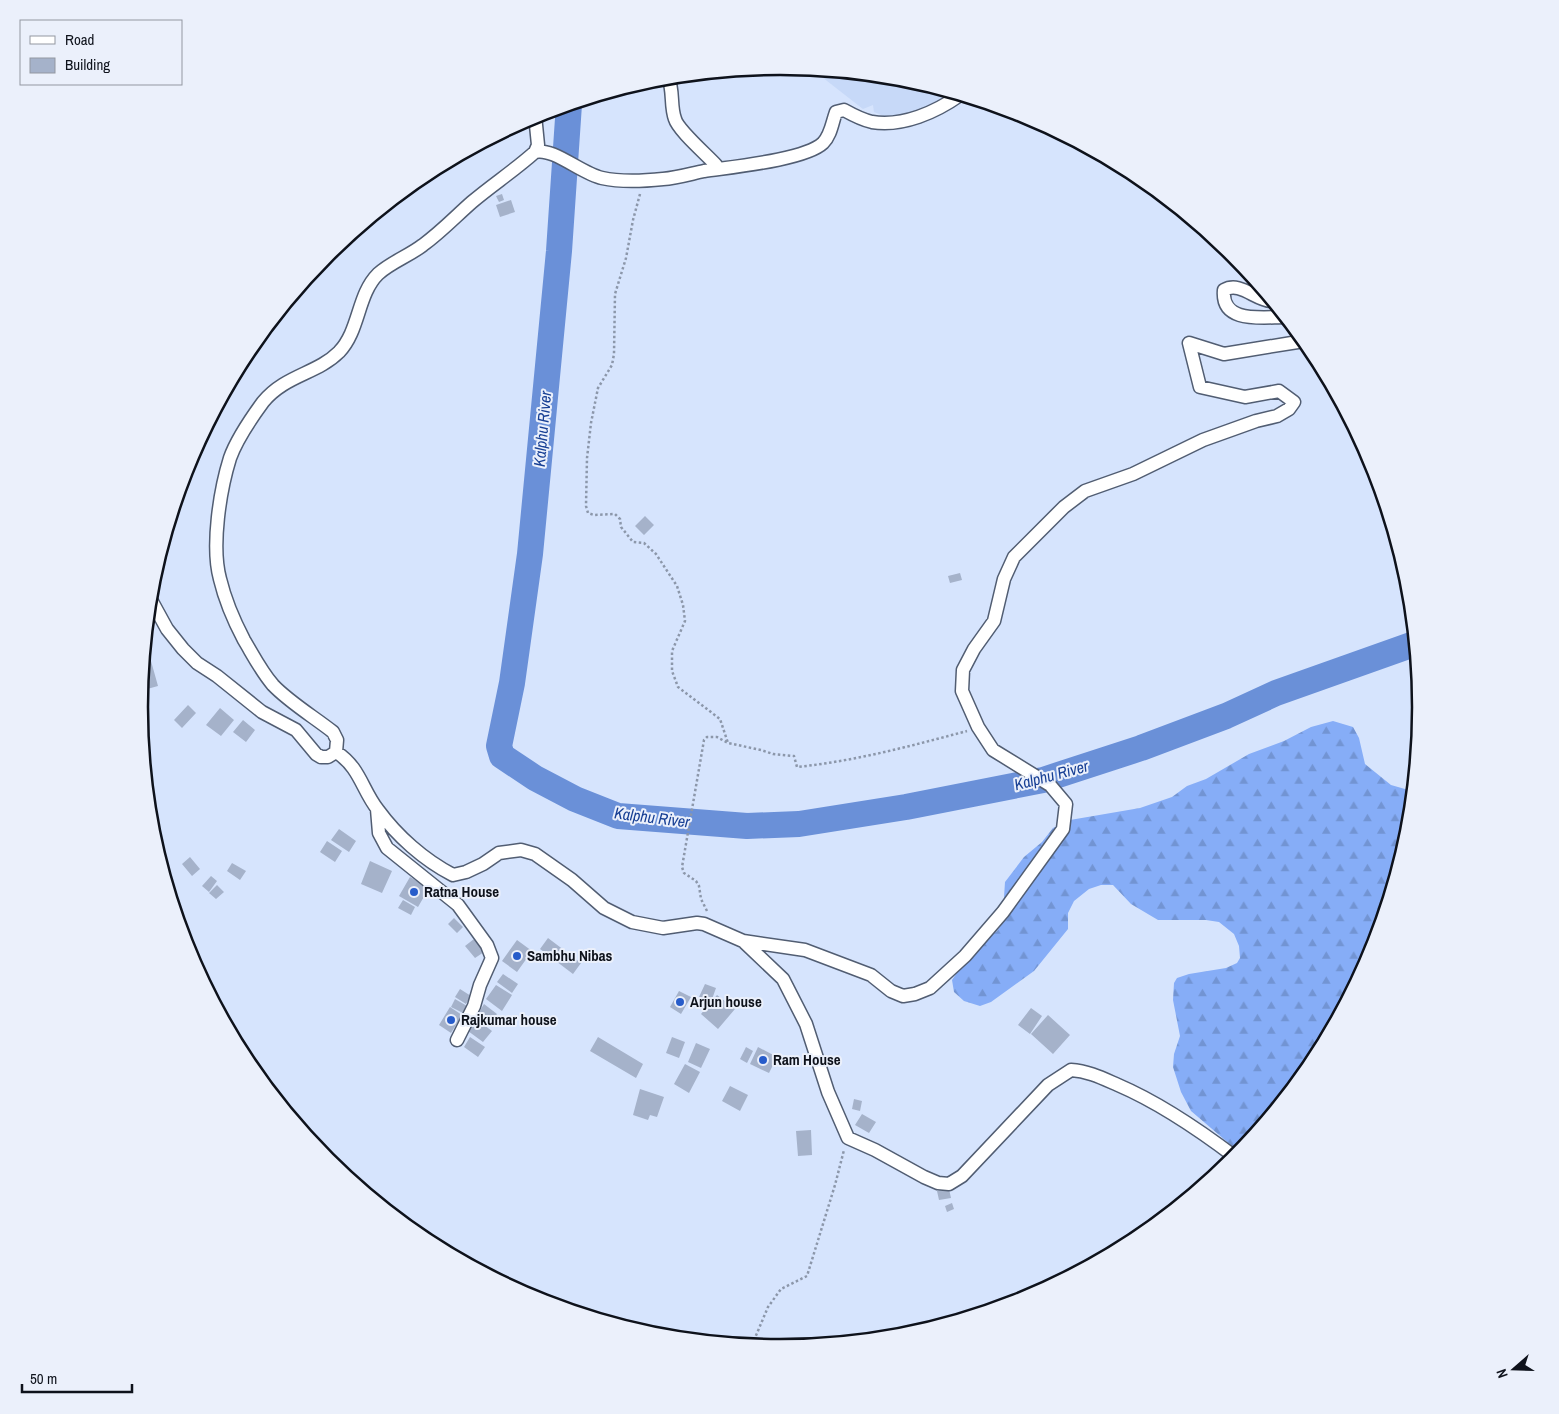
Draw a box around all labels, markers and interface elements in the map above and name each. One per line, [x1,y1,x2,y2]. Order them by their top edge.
legend [20,20,182,85]
text: Road [65,29,94,50]
text: Building [65,54,110,75]
water label: Kalphu River [528,390,556,468]
water label: Kalphu River [1012,754,1091,795]
water label: Kalphu River [613,801,692,833]
place label: Ratna House [424,881,499,902]
marker: Ratna House [408,886,420,898]
place label: Sambhu Nibas [527,945,613,966]
marker: Sambhu Nibas [511,950,523,962]
place label: Arjun house [690,991,762,1012]
marker: Arjun house [674,996,686,1008]
place label: Rajkumar house [461,1009,557,1030]
marker: Rajkumar house [445,1014,457,1026]
place label: Ram House [773,1049,841,1070]
marker: Ram House [757,1054,769,1066]
north arrow [1489,1344,1539,1394]
scale bar [22,1362,132,1394]
text: N [1492,1366,1512,1380]
text: 50 m [30,1368,57,1389]

